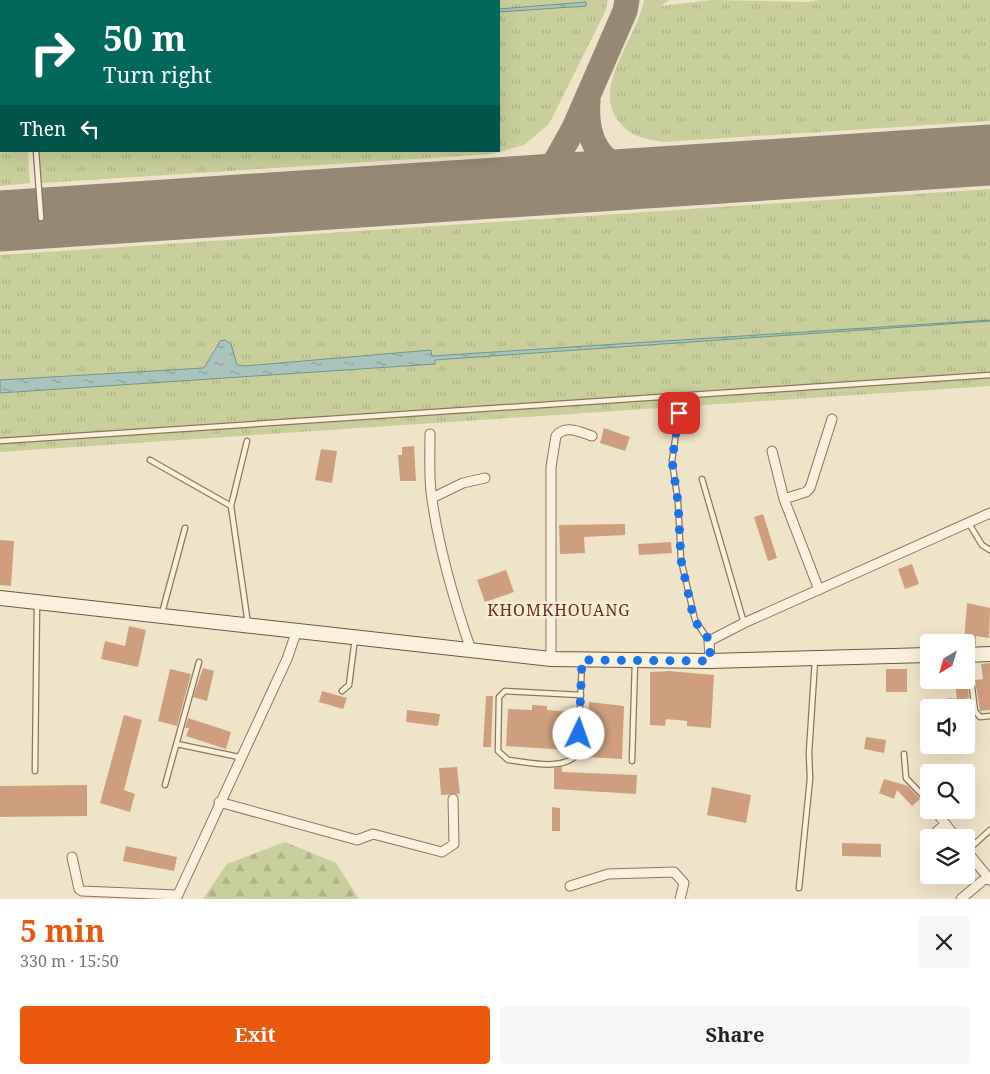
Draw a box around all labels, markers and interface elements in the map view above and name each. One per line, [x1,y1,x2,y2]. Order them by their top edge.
text: 50 m [103,14,186,61]
icon: right [20,20,85,85]
text: Turn right [103,59,212,89]
icon: left [76,115,104,143]
text: Then [20,116,66,142]
pin [658,392,700,434]
icon: arrive [665,399,693,427]
district label: KHOMKHOUANG [487,599,631,621]
north arrow [920,634,975,689]
map controls [920,634,975,884]
button: sound [920,699,975,754]
position arrow [552,707,604,759]
button: search [920,764,975,819]
button: layers [920,829,975,884]
text: 5 min [20,910,105,951]
button: close [918,916,970,968]
text: 330 m · 15:50 [20,950,119,972]
button: Exit [20,1006,490,1064]
button: Share [500,1006,970,1064]

